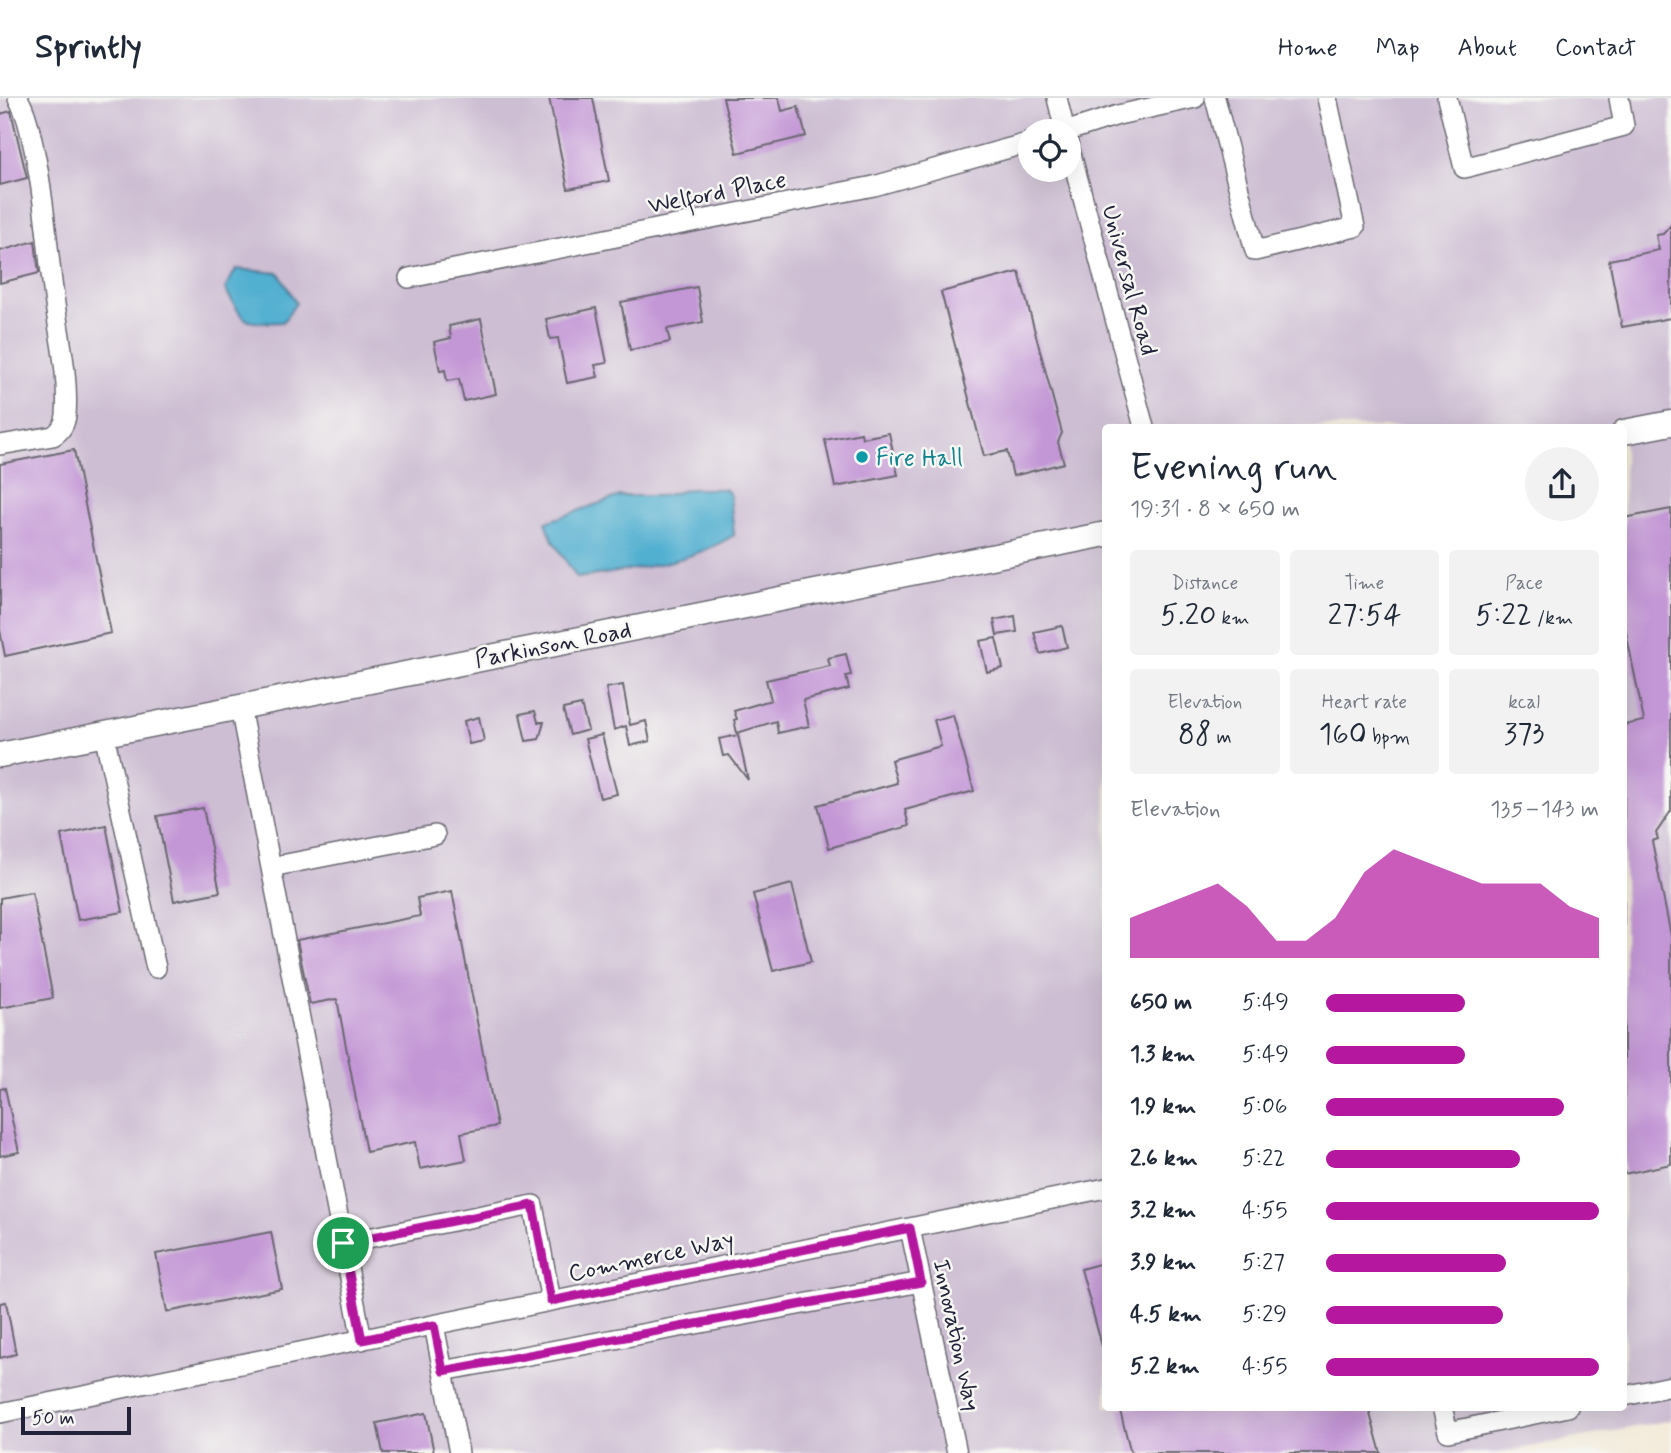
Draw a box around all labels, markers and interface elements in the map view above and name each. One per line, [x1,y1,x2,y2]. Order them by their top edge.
text: Sprintly [35,26,142,70]
text: Home [1278,33,1338,64]
text: Map [1376,33,1420,64]
text: About [1458,33,1517,64]
text: Contact [1555,33,1636,64]
map controls [1018,119,1081,182]
button: locate [1018,119,1081,182]
street label: Welford Place [645,165,789,224]
street label: Universal Road [1094,202,1164,359]
place label: Fire Hall [876,443,963,474]
text: Evening run [1130,444,1337,493]
button: share [1525,447,1599,521]
marker: Fire Hall [854,449,870,465]
text: 19:31 · 8 × 650 m [1130,495,1300,525]
text: Distance [1171,571,1238,596]
text: Time [1345,571,1384,596]
text: Pace [1505,571,1543,596]
text: 5.20 [1160,596,1216,635]
text: 27:54 [1327,596,1402,635]
text: 5:22 [1475,596,1532,635]
text: km [1216,606,1249,631]
text: /km [1532,606,1573,631]
street label: Parkinson Road [472,615,634,676]
text: Elevation [1167,690,1242,715]
text: Heart rate [1322,690,1407,715]
text: kcal [1508,690,1540,715]
text: 88 [1178,715,1211,754]
text: 160 [1319,715,1367,754]
text: 373 [1504,715,1545,754]
text: m [1211,725,1232,750]
text: bpm [1367,725,1410,750]
text: Elevation [1130,795,1221,825]
text: 135–143 m [1490,795,1599,825]
text: 650 m [1130,988,1192,1018]
text: 5:49 [1242,988,1289,1018]
text: 1.3 km [1130,1040,1195,1070]
text: 5:49 [1242,1040,1289,1070]
text: 1.9 km [1130,1092,1196,1122]
text: 5:06 [1242,1092,1288,1122]
text: 2.6 km [1130,1144,1198,1174]
text: 5:22 [1242,1144,1285,1174]
text: 3.2 km [1130,1196,1196,1226]
text: 4:55 [1242,1196,1288,1226]
pin [313,1213,373,1273]
icon: arrive [324,1224,362,1262]
street label: Commerce Way [566,1225,737,1290]
text: 3.9 km [1130,1248,1196,1278]
text: 5:27 [1242,1248,1285,1278]
street label: Innovation Way [924,1257,987,1414]
text: 4.5 km [1130,1300,1202,1330]
text: 5:29 [1242,1300,1287,1330]
text: 5.2 km [1130,1352,1200,1382]
text: 4:55 [1242,1352,1288,1382]
scale bar [21,1404,131,1436]
text: 50 m [32,1406,75,1431]

